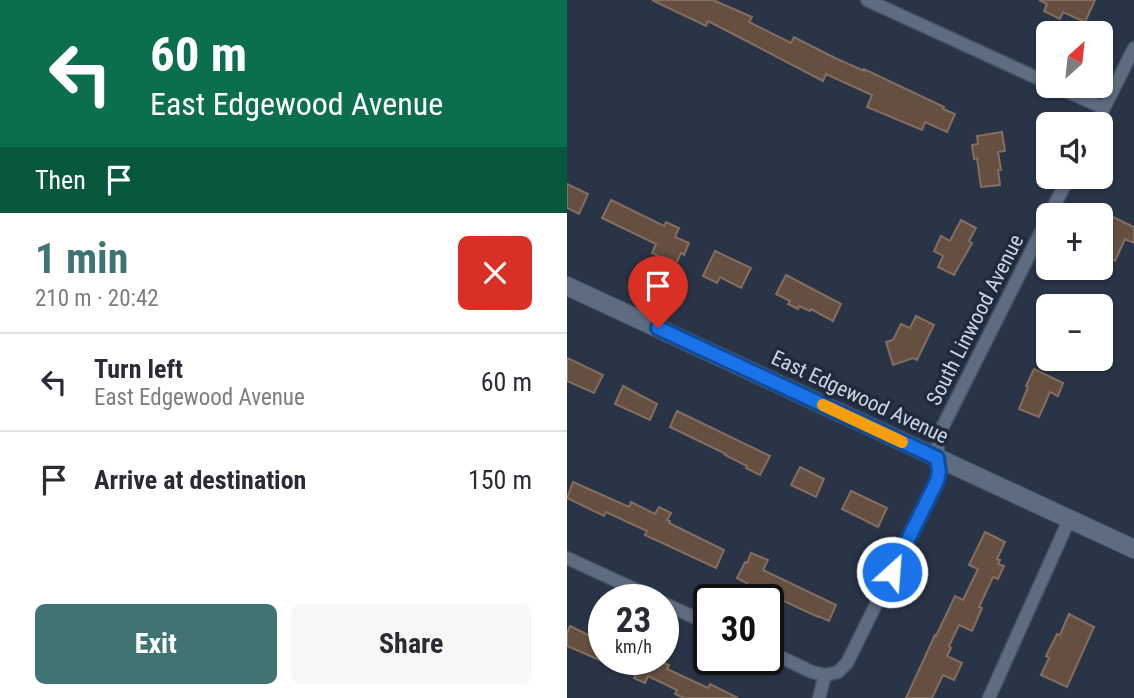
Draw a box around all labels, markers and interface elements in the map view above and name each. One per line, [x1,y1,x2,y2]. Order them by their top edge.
north arrow [1036,21,1113,98]
map controls [1036,21,1113,371]
text: 60 m [150,26,247,83]
icon: left [35,28,126,119]
text: East Edgewood Avenue [150,85,443,123]
button: sound [1036,112,1113,189]
icon: arrive [100,161,138,199]
text: Then [35,165,86,195]
button: + [1036,203,1113,280]
street label: South Linwood Avenue [922,231,1028,409]
text: 1 min [35,234,128,283]
button: close [458,236,532,310]
pin [628,256,688,328]
icon: arrive [639,267,677,305]
text: 210 m · 20:42 [35,285,159,312]
button: − [1036,294,1113,371]
street label: East Edgewood Avenue [768,345,952,449]
text: Turn left [94,354,183,384]
icon: left [35,363,73,401]
text: 60 m [481,367,532,397]
text: East Edgewood Avenue [94,384,305,411]
icon: arrive [35,461,73,499]
text: Arrive at destination [94,465,306,495]
text: 150 m [468,465,532,495]
position arrow [855,535,929,609]
speed limit sign: 30 [693,584,784,675]
text: 23 [616,600,651,641]
button: Exit [35,604,277,684]
button: Share [291,604,532,684]
text: km/h [615,636,652,657]

